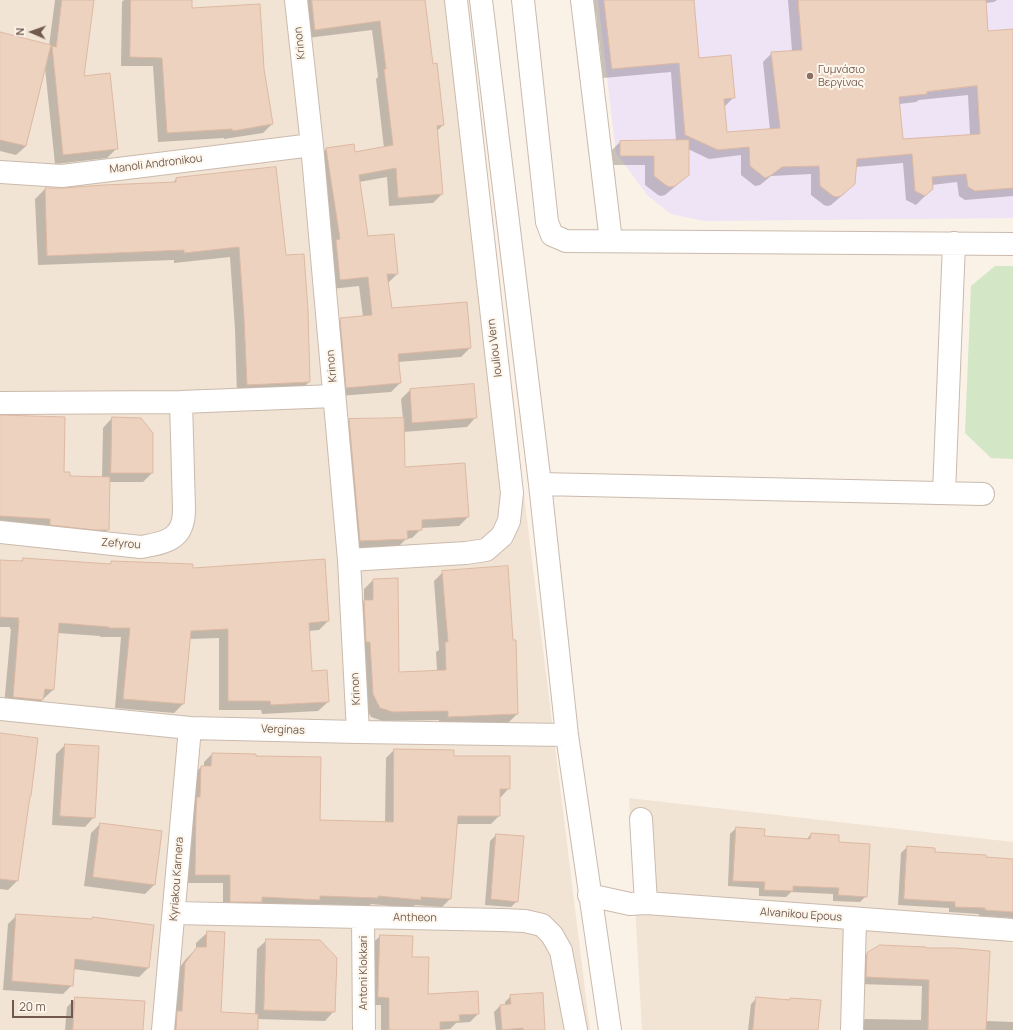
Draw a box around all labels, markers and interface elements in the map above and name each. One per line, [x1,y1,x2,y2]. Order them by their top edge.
north arrow [12,12,52,52]
street label: Krinon [292,26,308,60]
text: N [12,27,27,36]
place label: Γυμνάσιο Βεργίνας [818,63,865,89]
marker: Γυμνάσιο Βεργίνας [805,71,815,81]
street label: Manoli Andronikou [109,152,203,176]
street label: Iouliou Vern [485,318,505,378]
street label: Krinon [324,349,340,383]
street label: Zefyrou [101,536,141,552]
street label: Krinon [349,672,363,706]
street label: Verginas [261,723,305,737]
street label: Kyriakou Karnera [167,836,187,922]
street label: Alvanikou Epous [760,906,842,924]
street label: Antheon [393,911,437,925]
street label: Antoni Klokkari [357,936,371,1010]
scale bar [14,992,75,1018]
text: 20 m [19,998,46,1015]

